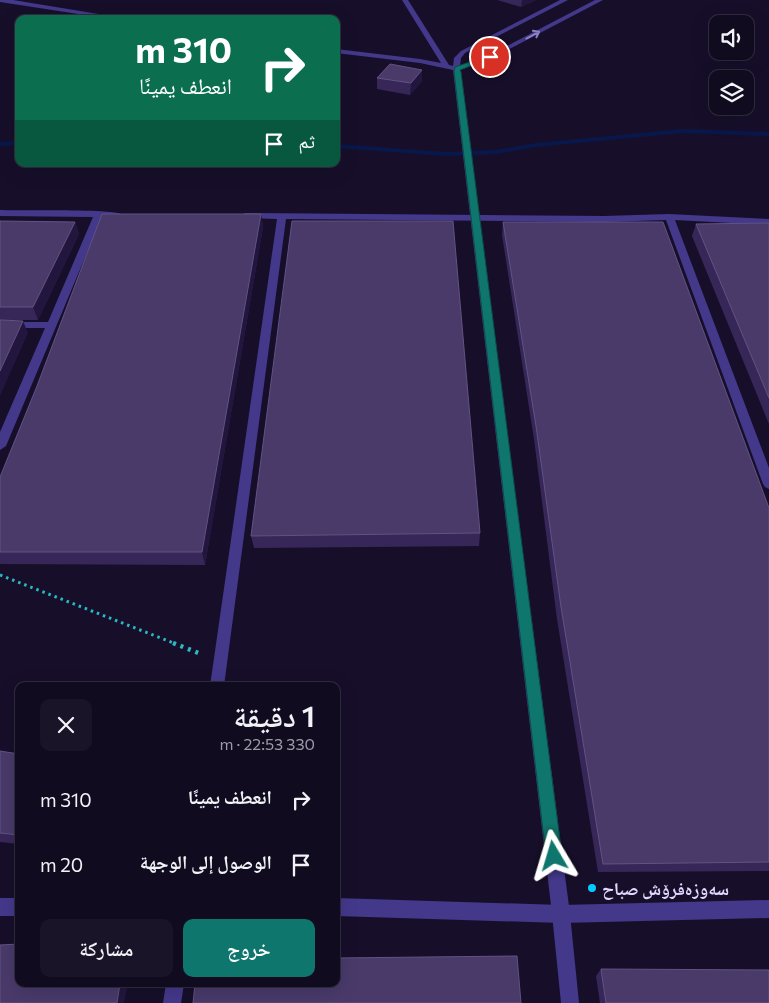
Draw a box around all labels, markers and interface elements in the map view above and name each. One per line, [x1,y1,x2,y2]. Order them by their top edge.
map controls [709,15,754,115]
button: sound [709,15,754,60]
text: 310 m [135,27,232,70]
one-way arrow [526,30,541,40]
icon: right [250,35,315,100]
pin [469,36,511,78]
icon: arrive [476,43,504,71]
button: layers [709,70,754,115]
text: انعطف يمينًا [139,72,232,99]
text: ثم [298,129,315,152]
icon: arrive [260,130,288,158]
text: 1 دقيقة [234,696,315,733]
button: close [40,699,92,751]
text: 330 m · 22:53 [220,734,315,753]
text: انعطف يمينًا [188,785,272,808]
icon: right [287,786,315,814]
text: 310 m [40,788,92,811]
position arrow [527,829,579,881]
text: الوصول إلى الوجهة [140,850,272,873]
icon: arrive [287,851,315,879]
text: 20 m [40,853,83,876]
place label: سەوزەفرۆش صباح [602,877,729,900]
marker: سەوزەفرۆش صباح [586,882,598,894]
button: مشاركة [40,919,173,977]
button: خروج [183,919,315,977]

